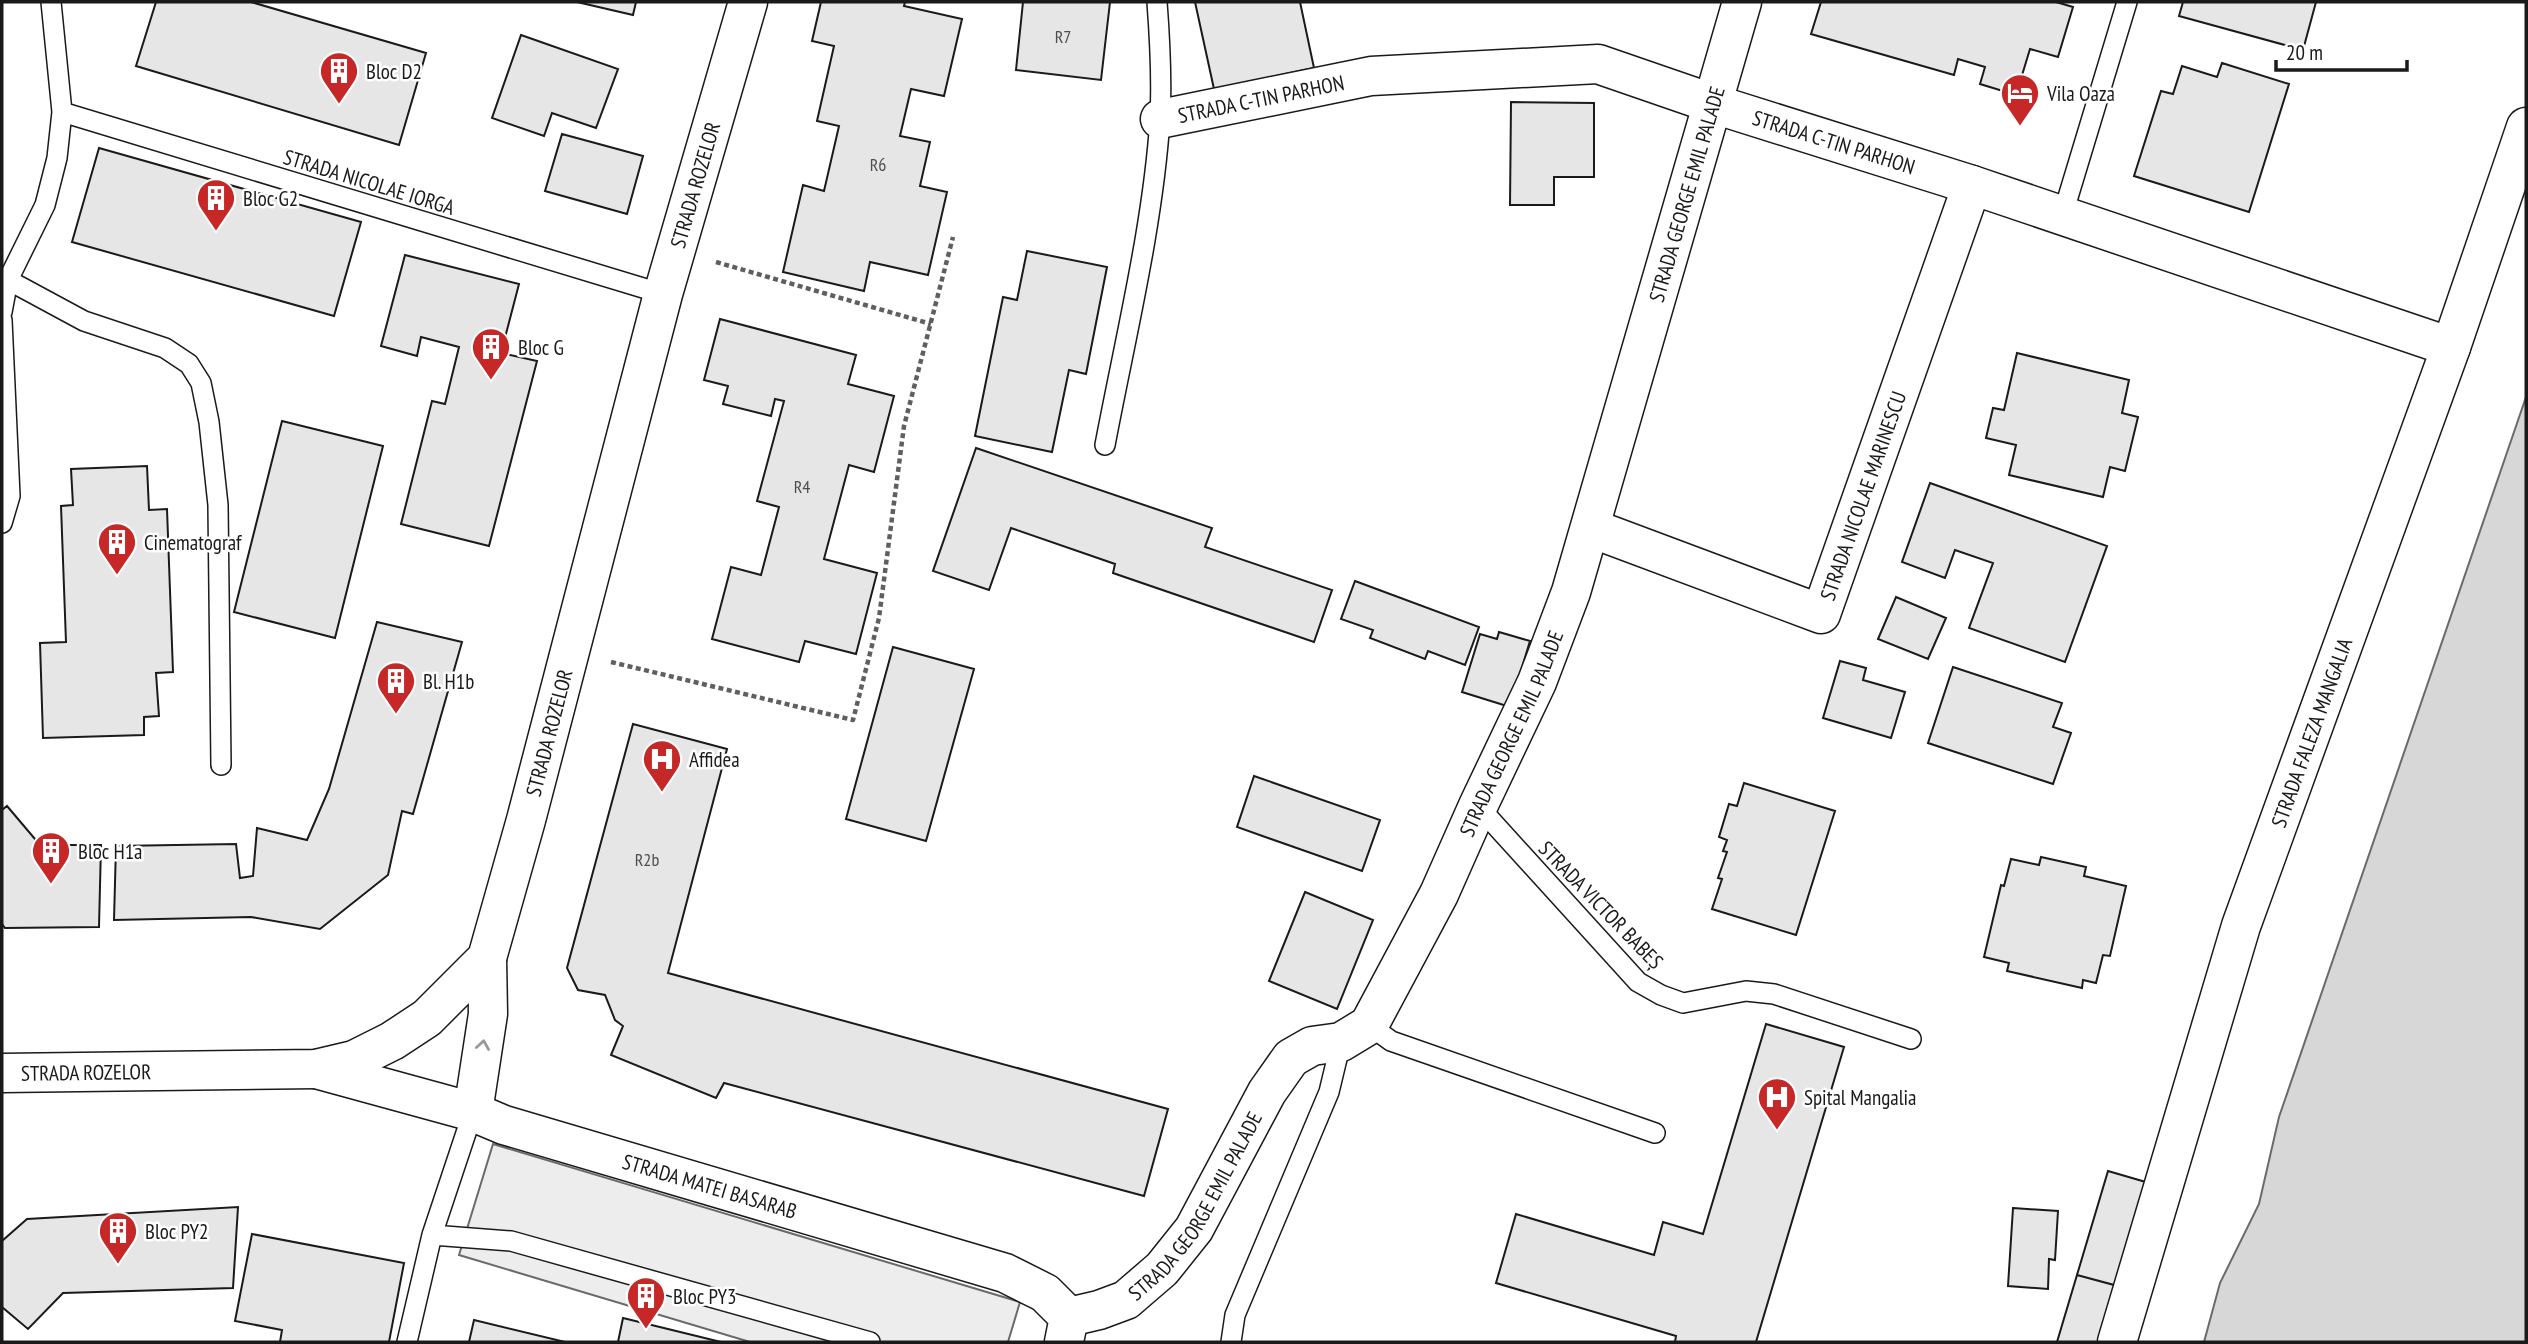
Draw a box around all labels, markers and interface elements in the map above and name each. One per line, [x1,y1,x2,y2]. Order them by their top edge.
house number: R7 [1055,25,1071,48]
scale bar [2276,28,2407,72]
text: 20 m [2286,39,2323,66]
building icon: Bloc D2 [318,50,360,105]
place label: Bloc D2 [366,58,422,85]
street label: STRADA C-TIN PARHON [1175,68,1346,129]
hotel icon: Vila Oaza [1999,72,2041,127]
place label: Vila Oaza [2046,80,2115,107]
street label: STRADA GEORGE EMIL PALADE [1642,83,1730,305]
street label: STRADA C-TIN PARHON [1749,103,1918,180]
street label: STRADA ROZELOR [664,118,726,251]
street label: STRADA NICOLAE IORGA [280,143,458,221]
house number: R6 [870,153,886,176]
building icon: Bloc G2 [195,177,237,232]
place label: Bloc G2 [243,185,298,212]
building icon: Bloc G [470,326,512,381]
place label: Bloc G [518,334,564,361]
street label: STRADA NICOLAE MARINESCU [1813,388,1912,604]
house number: R4 [794,475,810,498]
building icon: Cinematograf [96,521,138,576]
place label: Cinematograf [144,529,242,556]
street label: STRADA GEORGE EMIL PALADE [1453,627,1569,841]
street label: STRADA FALEZA MANGALIA [2264,634,2358,831]
building icon: Bl. H1b [375,660,417,715]
street label: STRADA ROZELOR [519,666,578,799]
place label: Bl. H1b [423,668,474,695]
hospital icon: Affidea [641,738,683,793]
place label: Affidea [689,746,740,773]
building icon: Bloc H1a [30,830,72,885]
street label: STRADA VICTOR BABEȘ [1533,835,1669,975]
place label: Bloc H1a [78,838,143,865]
house number: R2b [635,848,659,871]
one-way arrow [476,1039,491,1051]
street label: STRADA ROZELOR [21,1058,151,1086]
hospital icon: Spital Mangalia [1756,1076,1798,1131]
place label: Spital Mangalia [1804,1084,1917,1111]
street label: STRADA GEORGE EMIL PALADE [1122,1107,1268,1306]
street label: STRADA MATEI BASARAB [619,1147,800,1224]
building icon: Bloc PY2 [97,1210,139,1265]
place label: Bloc PY2 [145,1218,208,1245]
building icon: Bloc PY3 [625,1275,667,1330]
place label: Bloc PY3 [673,1283,736,1310]

